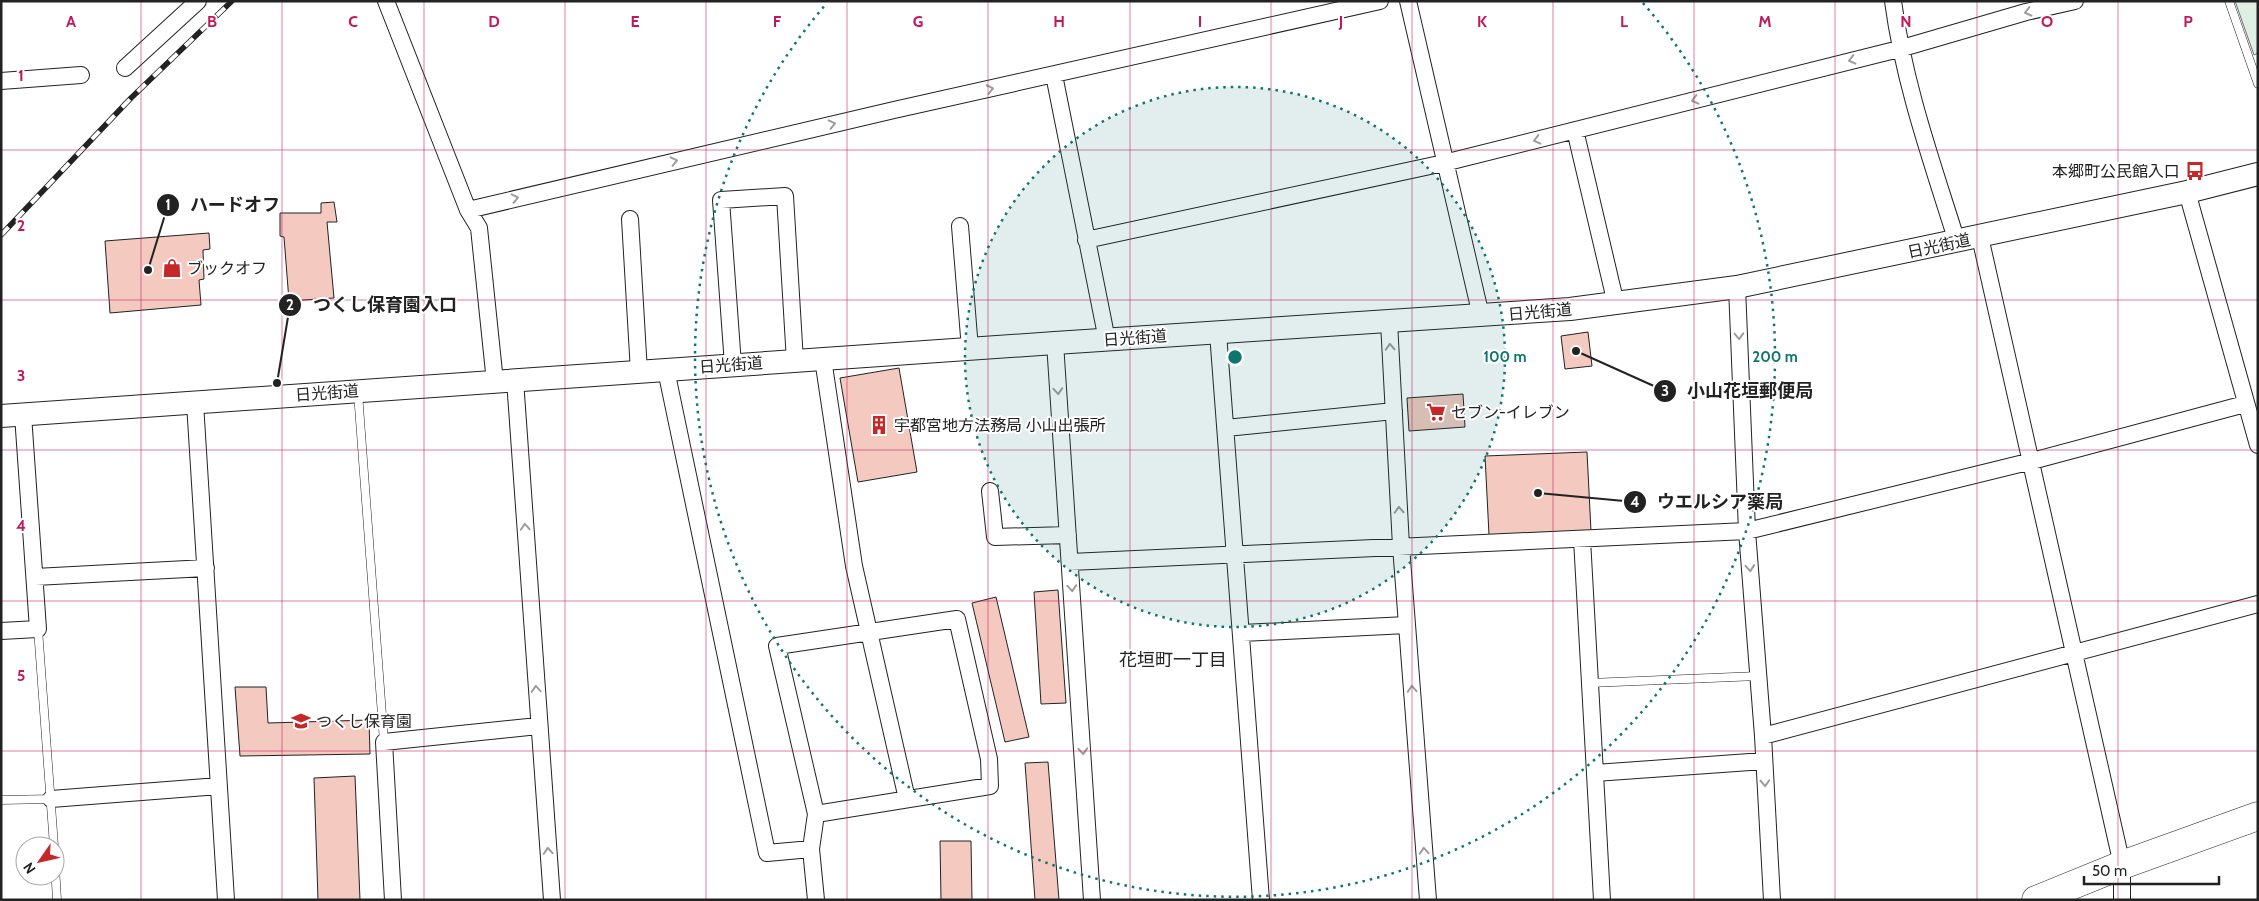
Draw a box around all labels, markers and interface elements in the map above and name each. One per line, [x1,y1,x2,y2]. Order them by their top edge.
one-way arrow [2023,6,2032,17]
text: A [66,12,76,31]
text: B [207,12,217,31]
text: C [348,12,358,31]
text: D [488,12,500,31]
text: E [630,12,640,31]
text: F [773,12,782,31]
text: G [913,12,923,31]
text: H [1053,12,1065,31]
text: I [1198,12,1202,31]
text: J [1338,12,1343,31]
text: K [1477,12,1487,31]
text: L [1620,12,1628,31]
text: M [1758,12,1772,31]
text: N [1900,12,1912,31]
text: O [2041,12,2053,31]
text: P [2183,12,2193,31]
one-way arrow [1849,55,1857,65]
text: 1 [18,66,24,85]
one-way arrow [986,84,995,95]
one-way arrow [1690,94,1699,105]
one-way arrow [827,119,836,130]
one-way arrow [1533,134,1542,145]
one-way arrow [669,156,678,167]
bus stop icon: 本郷町公民館入口 [2184,160,2206,182]
place label: 本郷町公民館入口 [2052,162,2180,181]
callout: ハードオフ [155,188,290,221]
one-way arrow [511,193,520,204]
text: ハードオフ [190,194,280,216]
text: 1 [165,196,171,214]
text: 2 [17,216,25,235]
street label: 日光街道 [1906,230,1972,262]
shop icon: ブックオフ [161,257,183,279]
place label: ブックオフ [187,259,267,278]
callout: つくし保育園入口 [278,288,467,321]
text: つくし保育園入口 [313,294,457,316]
text: 2 [286,296,294,314]
street label: 日光街道 [1507,300,1573,324]
street label: 日光街道 [1102,326,1168,350]
one-way arrow [1734,332,1744,340]
one-way arrow [1385,343,1396,351]
centre of rings [1226,348,1244,366]
text: 100 m [1483,348,1527,366]
text: 200 m [1752,348,1798,366]
street label: 日光街道 [698,353,764,377]
text: 3 [17,366,25,385]
callout: 小山花垣郵便局 [1652,374,1823,407]
text: 小山花垣郵便局 [1687,380,1813,402]
street label: 日光街道 [294,381,360,405]
text: 3 [1661,382,1669,400]
one-way arrow [1053,388,1064,396]
supermarket icon: セブン-イレブン [1425,401,1447,423]
place label: セブン-イレブン [1451,403,1570,422]
building icon: 宇都宮地方法務局 小山出張所 [868,414,890,436]
place label: 宇都宮地方法務局 小山出張所 [894,416,1106,435]
callout: ウエルシア薬局 [1622,485,1793,518]
text: ウエルシア薬局 [1657,491,1783,513]
text: 4 [1630,493,1640,511]
one-way arrow [1394,505,1405,513]
text: 4 [16,516,26,535]
one-way arrow [520,523,531,531]
one-way arrow [1744,564,1755,572]
one-way arrow [1066,585,1077,593]
district label: 花垣町一丁目 [1119,649,1227,671]
text: 5 [17,666,25,685]
one-way arrow [530,685,541,693]
one-way arrow [1407,685,1418,693]
school or university icon: つくし保育園 [290,710,312,732]
place label: つくし保育園 [316,712,412,731]
one-way arrow [1077,747,1088,755]
one-way arrow [1760,779,1771,787]
north arrow [15,836,65,886]
one-way arrow [543,847,554,855]
one-way arrow [1419,847,1430,855]
scale bar [2084,854,2219,886]
text: N [19,859,39,877]
text: 50 m [2092,862,2127,880]

